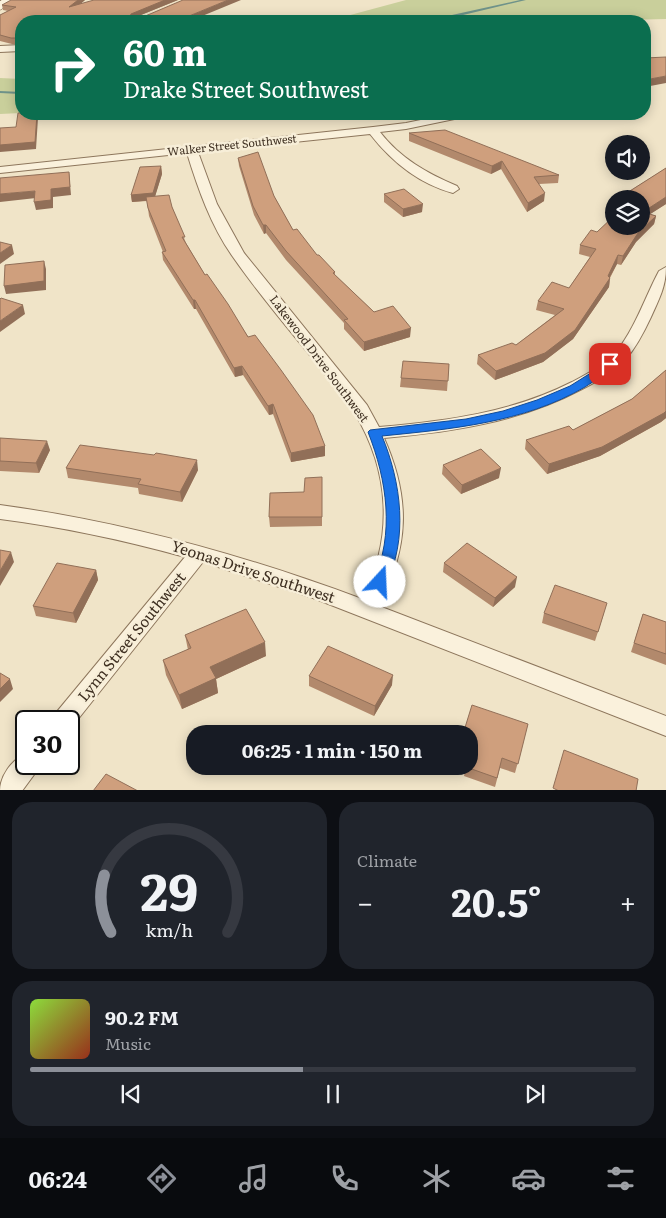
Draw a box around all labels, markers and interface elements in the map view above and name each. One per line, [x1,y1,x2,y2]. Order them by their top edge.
text: 60 m [123,25,207,77]
icon: right [40,35,105,100]
text: Drake Street Southwest [123,72,369,105]
street label: Walker Street Southwest [167,129,298,159]
map controls [605,135,650,235]
button: sound [605,135,650,180]
button: layers [605,190,650,235]
street label: Lakewood Drive Southwest [266,291,374,426]
pin [589,343,631,385]
icon: arrive [596,350,624,378]
street label: Yeonas Drive Southwest [169,533,338,608]
position arrow [353,555,405,607]
street label: Lynn Street Southwest [71,566,190,706]
speed limit sign: 30 [15,710,80,775]
text: 06:25 · 1 min · 150 m [242,736,422,764]
text: Climate [357,848,417,872]
text: 29 [141,850,198,927]
text: 20.5° [451,872,542,929]
text: − [357,880,373,922]
text: + [620,880,636,922]
text: km/h [146,916,193,943]
text: 90.2 FM [105,1003,179,1031]
text: Music [105,1031,151,1055]
icon: previous [117,1080,145,1108]
icon: pause [319,1080,347,1108]
icon: next [521,1080,549,1108]
icon: directions [144,1161,179,1196]
icon: music [236,1161,271,1196]
icon: phone [327,1161,362,1196]
icon: climate [419,1161,454,1196]
icon: car [511,1161,546,1196]
icon: filters [603,1161,638,1196]
text: 06:24 [28,1162,87,1195]

